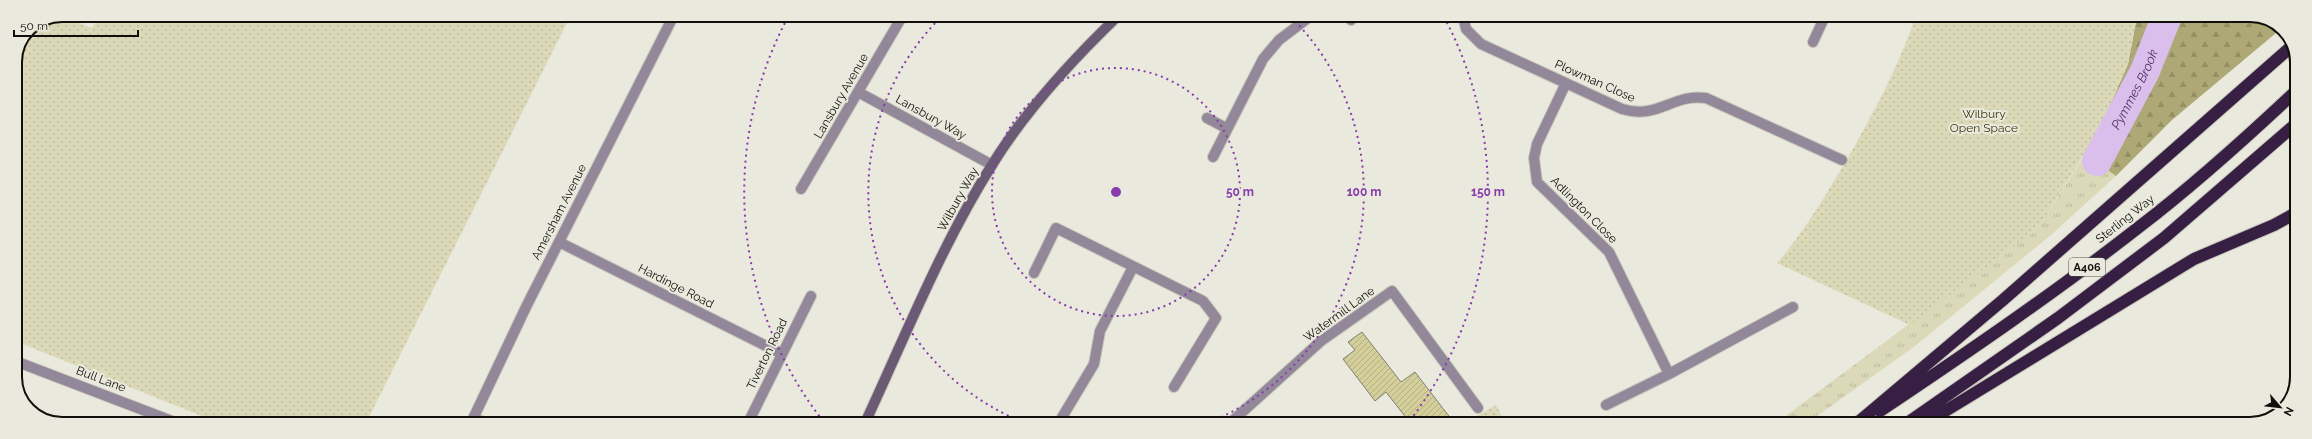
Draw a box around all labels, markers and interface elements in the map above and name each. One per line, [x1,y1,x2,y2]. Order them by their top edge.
scale bar [14,12,138,38]
text: 50 m [20,19,48,33]
water label: Pymmes Brook [2108,47,2160,132]
street label: Lansbury Avenue [811,51,871,141]
street label: Plowman Close [1553,57,1637,105]
street label: Lansbury Way [893,92,969,142]
park label: Wilbury Open Space [1950,107,2018,135]
street label: Amersham Avenue [529,162,589,262]
street label: Wilbury Way [935,164,982,233]
street label: Adlington Close [1548,174,1620,246]
centre of rings [1109,185,1123,199]
text: 50 m [1226,185,1254,199]
text: 100 m [1347,185,1381,199]
text: 150 m [1471,185,1505,199]
street label: Sterling Way [2093,192,2157,246]
road number: A406 [2069,258,2105,276]
street label: Hardinge Road [636,261,716,311]
street label: Watermill Lane [1301,284,1377,344]
street label: Tiverton Road [744,316,790,392]
street label: Bull Lane [74,363,128,395]
north arrow [2260,387,2300,427]
text: N [2281,405,2296,418]

